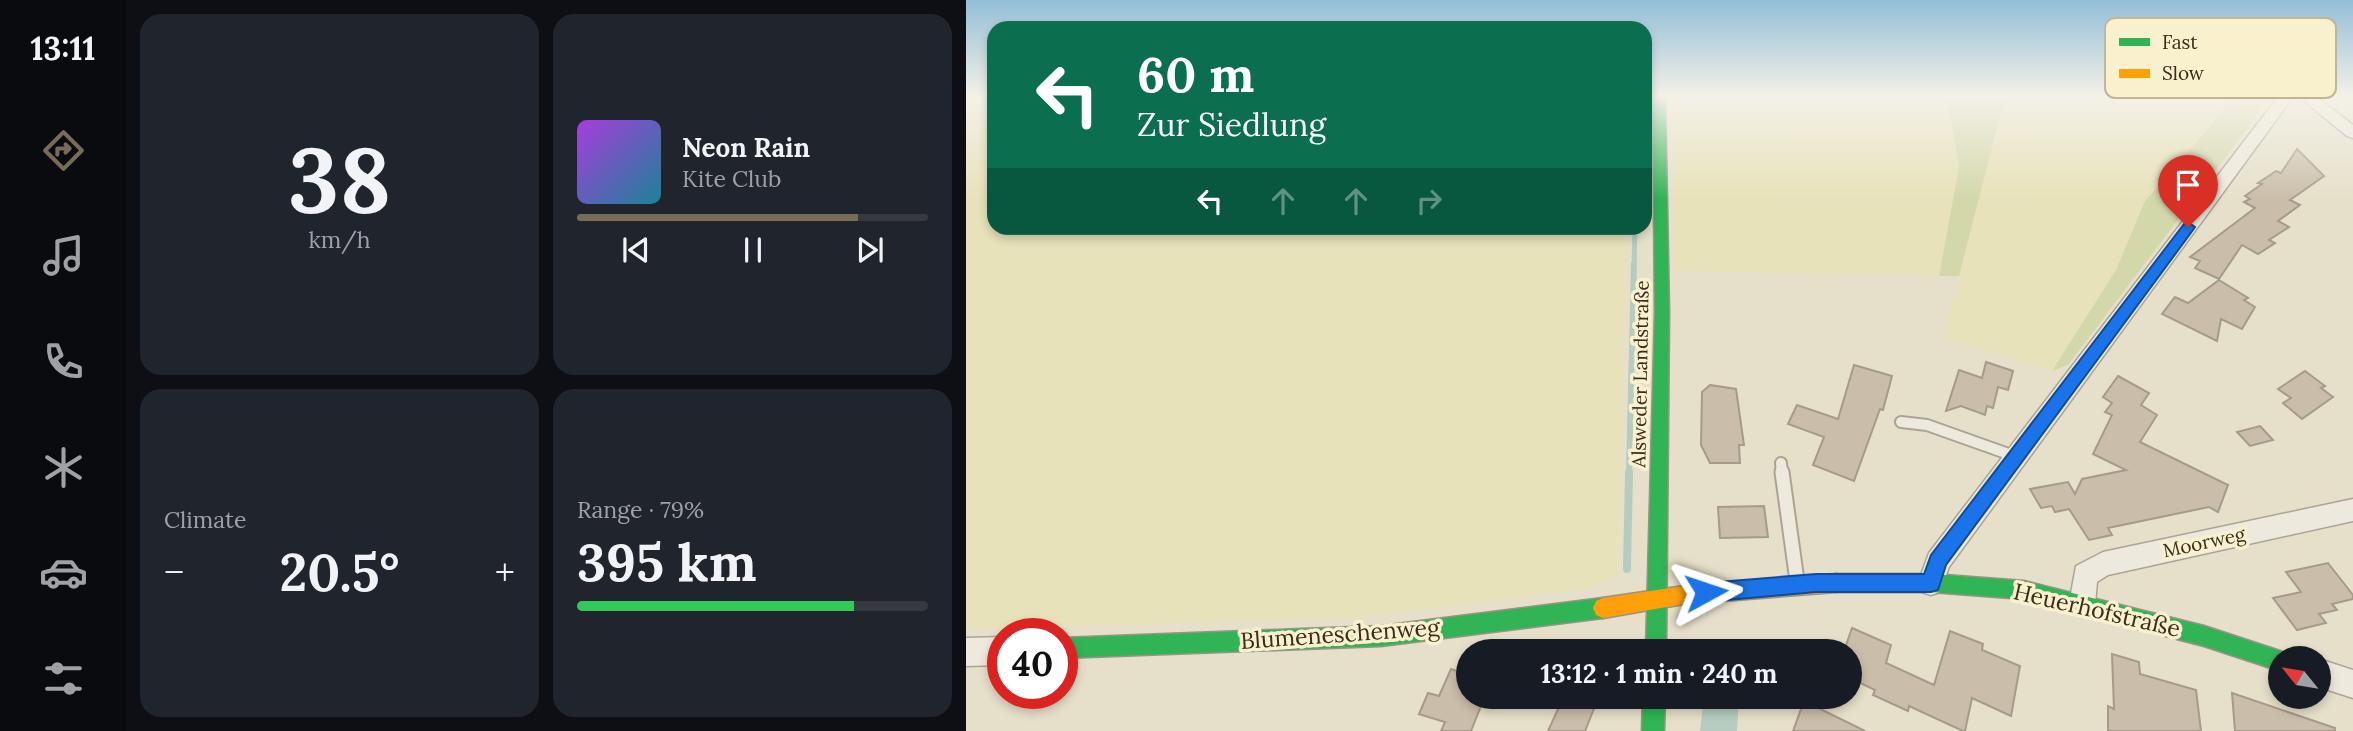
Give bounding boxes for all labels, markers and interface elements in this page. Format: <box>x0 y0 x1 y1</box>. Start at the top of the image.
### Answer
legend <box>2105 18 2336 98</box>
text: 13:11 <box>31 28 95 69</box>
text: Fast <box>2162 30 2198 54</box>
text: 60 m <box>1137 43 1254 105</box>
icon: left <box>1022 49 1113 140</box>
text: Slow <box>2162 61 2205 85</box>
text: Zur Siedlung <box>1137 104 1326 145</box>
text: 38 <box>288 121 391 238</box>
icon: directions <box>39 126 88 175</box>
text: Neon Rain <box>682 131 810 164</box>
pin <box>2158 155 2218 227</box>
text: Kite Club <box>682 164 781 193</box>
icon: arrive <box>2169 166 2207 204</box>
icon: left <box>1191 182 1229 220</box>
icon: ahead <box>1264 182 1302 220</box>
icon: ahead <box>1337 182 1375 220</box>
icon: right <box>1410 182 1448 220</box>
text: km/h <box>308 225 371 254</box>
icon: music <box>39 231 88 280</box>
icon: previous <box>617 231 655 269</box>
icon: pause <box>734 231 772 269</box>
icon: next <box>851 231 889 269</box>
street label: Alsweder Landstraße <box>1626 280 1654 469</box>
icon: phone <box>39 337 88 386</box>
icon: climate <box>39 443 88 492</box>
text: Range · 79% <box>577 495 704 524</box>
text: Climate <box>164 505 246 534</box>
street label: Moorweg <box>2161 521 2248 562</box>
text: 395 km <box>577 529 757 595</box>
text: 20.5° <box>280 539 399 605</box>
icon: car <box>39 548 88 597</box>
text: − <box>164 548 184 596</box>
text: + <box>495 548 515 596</box>
position arrow <box>1669 555 1743 629</box>
street label: Heuerhofstraße <box>2011 576 2183 643</box>
street label: Blumeneschenweg <box>1239 612 1442 655</box>
speed limit sign: 40 <box>987 618 1078 709</box>
north arrow <box>2268 646 2331 709</box>
map controls <box>2268 646 2331 709</box>
icon: filters <box>39 654 88 703</box>
text: 13:12 · 1 min · 240 m <box>1541 657 1777 690</box>

